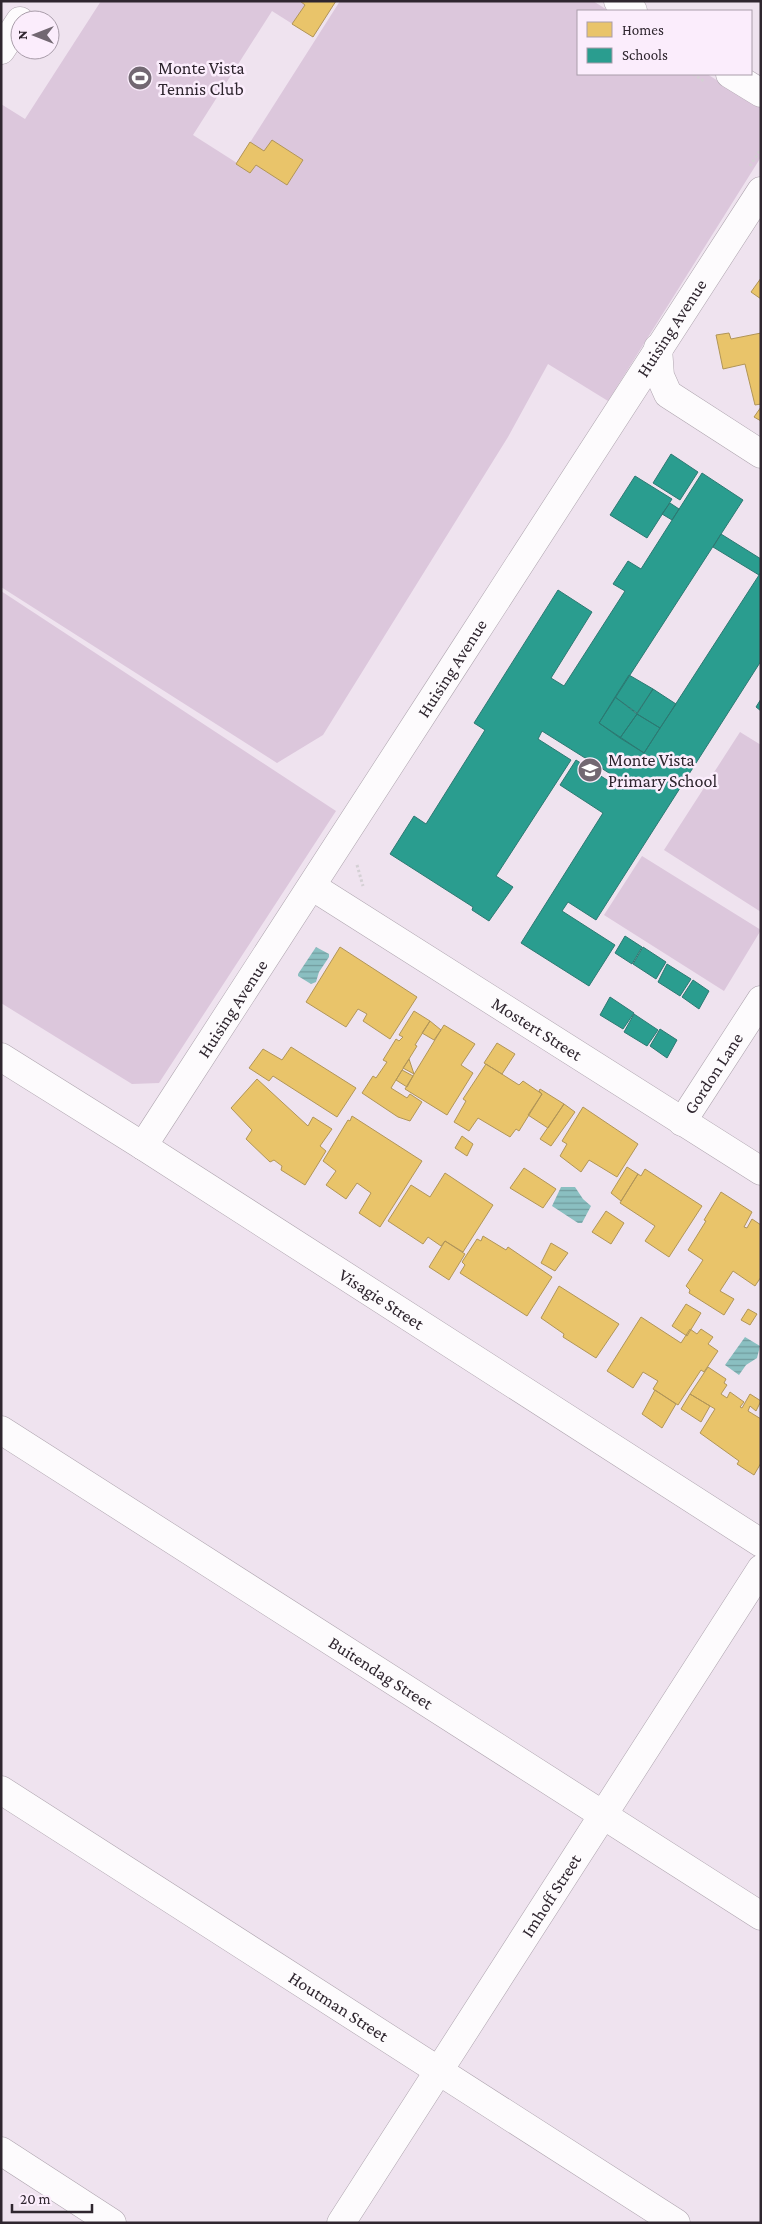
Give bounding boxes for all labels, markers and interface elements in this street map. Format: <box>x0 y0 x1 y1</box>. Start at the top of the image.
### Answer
north arrow <box>10 10 60 60</box>
legend <box>577 10 752 75</box>
text: Homes <box>622 22 664 38</box>
text: N <box>14 30 30 40</box>
text: Schools <box>622 47 668 63</box>
place label: Monte Vista Tennis Club <box>158 58 245 99</box>
sports icon: Monte Vista Tennis Club <box>127 65 153 91</box>
street label: Huising Avenue <box>633 275 711 381</box>
street label: Huising Avenue <box>413 615 491 721</box>
place label: Monte Vista Primary School <box>608 750 717 791</box>
school or university icon: Monte Vista Primary School <box>577 757 603 783</box>
street label: Huising Avenue <box>194 956 272 1061</box>
street label: Mostert Street <box>488 993 586 1065</box>
street label: Gordon Lane <box>680 1029 747 1118</box>
street label: Visagie Street <box>335 1265 429 1334</box>
street label: Buitendag Street <box>325 1632 438 1714</box>
street label: Imhoff Street <box>517 1850 586 1941</box>
street label: Houtman Street <box>285 1967 393 2046</box>
scale bar <box>12 2182 92 2214</box>
text: 20 m <box>20 2191 51 2207</box>

